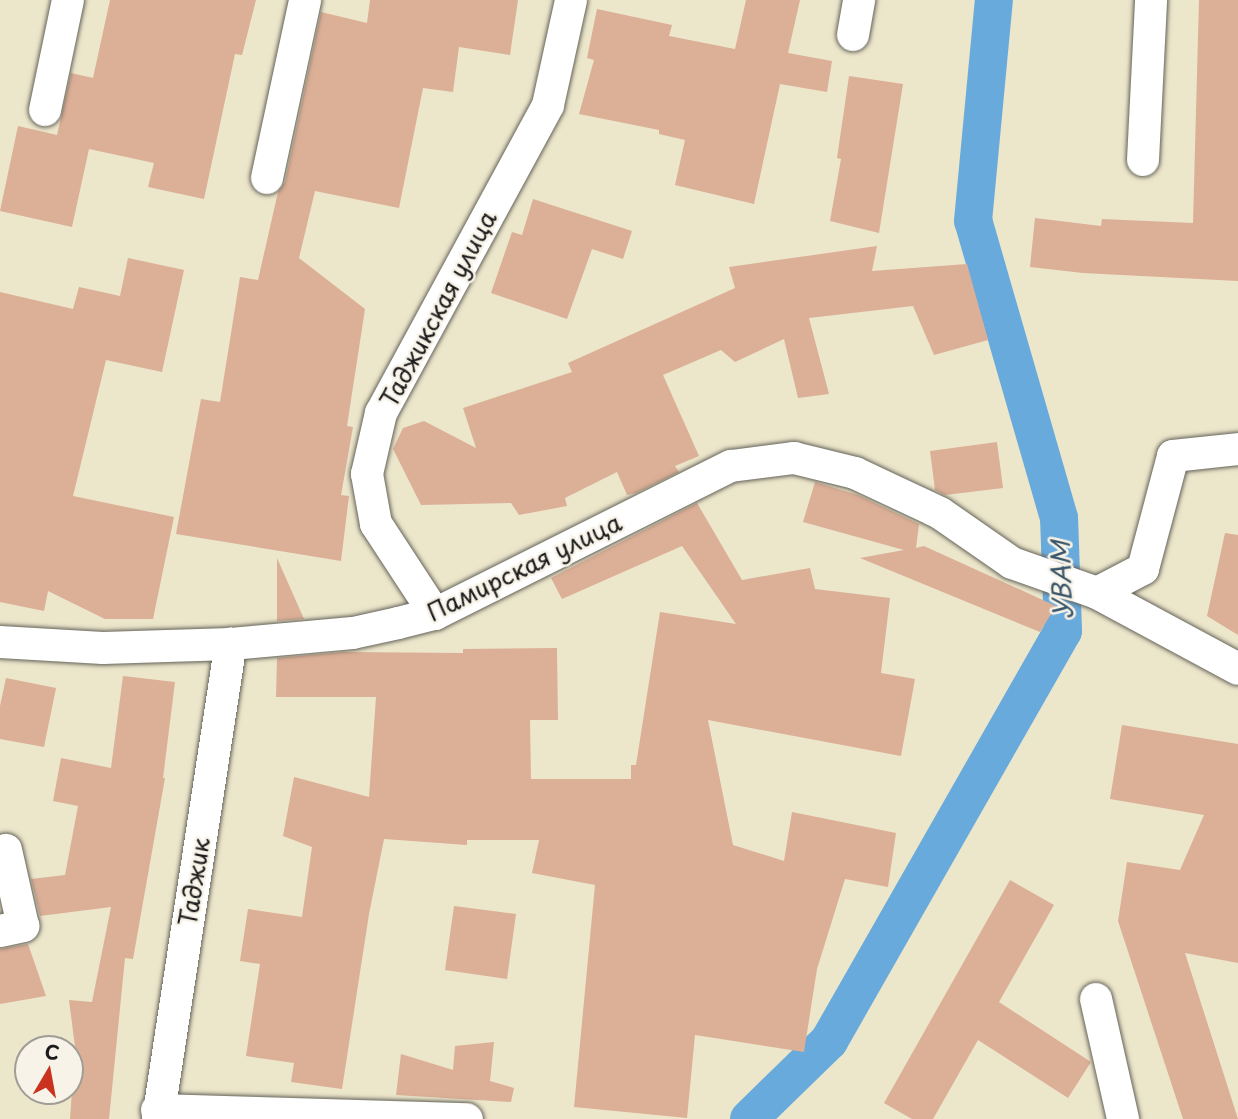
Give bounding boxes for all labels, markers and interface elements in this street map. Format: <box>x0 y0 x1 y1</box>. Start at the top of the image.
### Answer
street label: Таджикская улица <box>373 205 503 413</box>
street label: Памирская улица <box>421 507 627 627</box>
water label: УВАМ <box>1044 541 1078 619</box>
street label: Таджик <box>173 836 215 928</box>
north arrow <box>14 1035 84 1105</box>
text: С <box>43 1036 62 1066</box>

